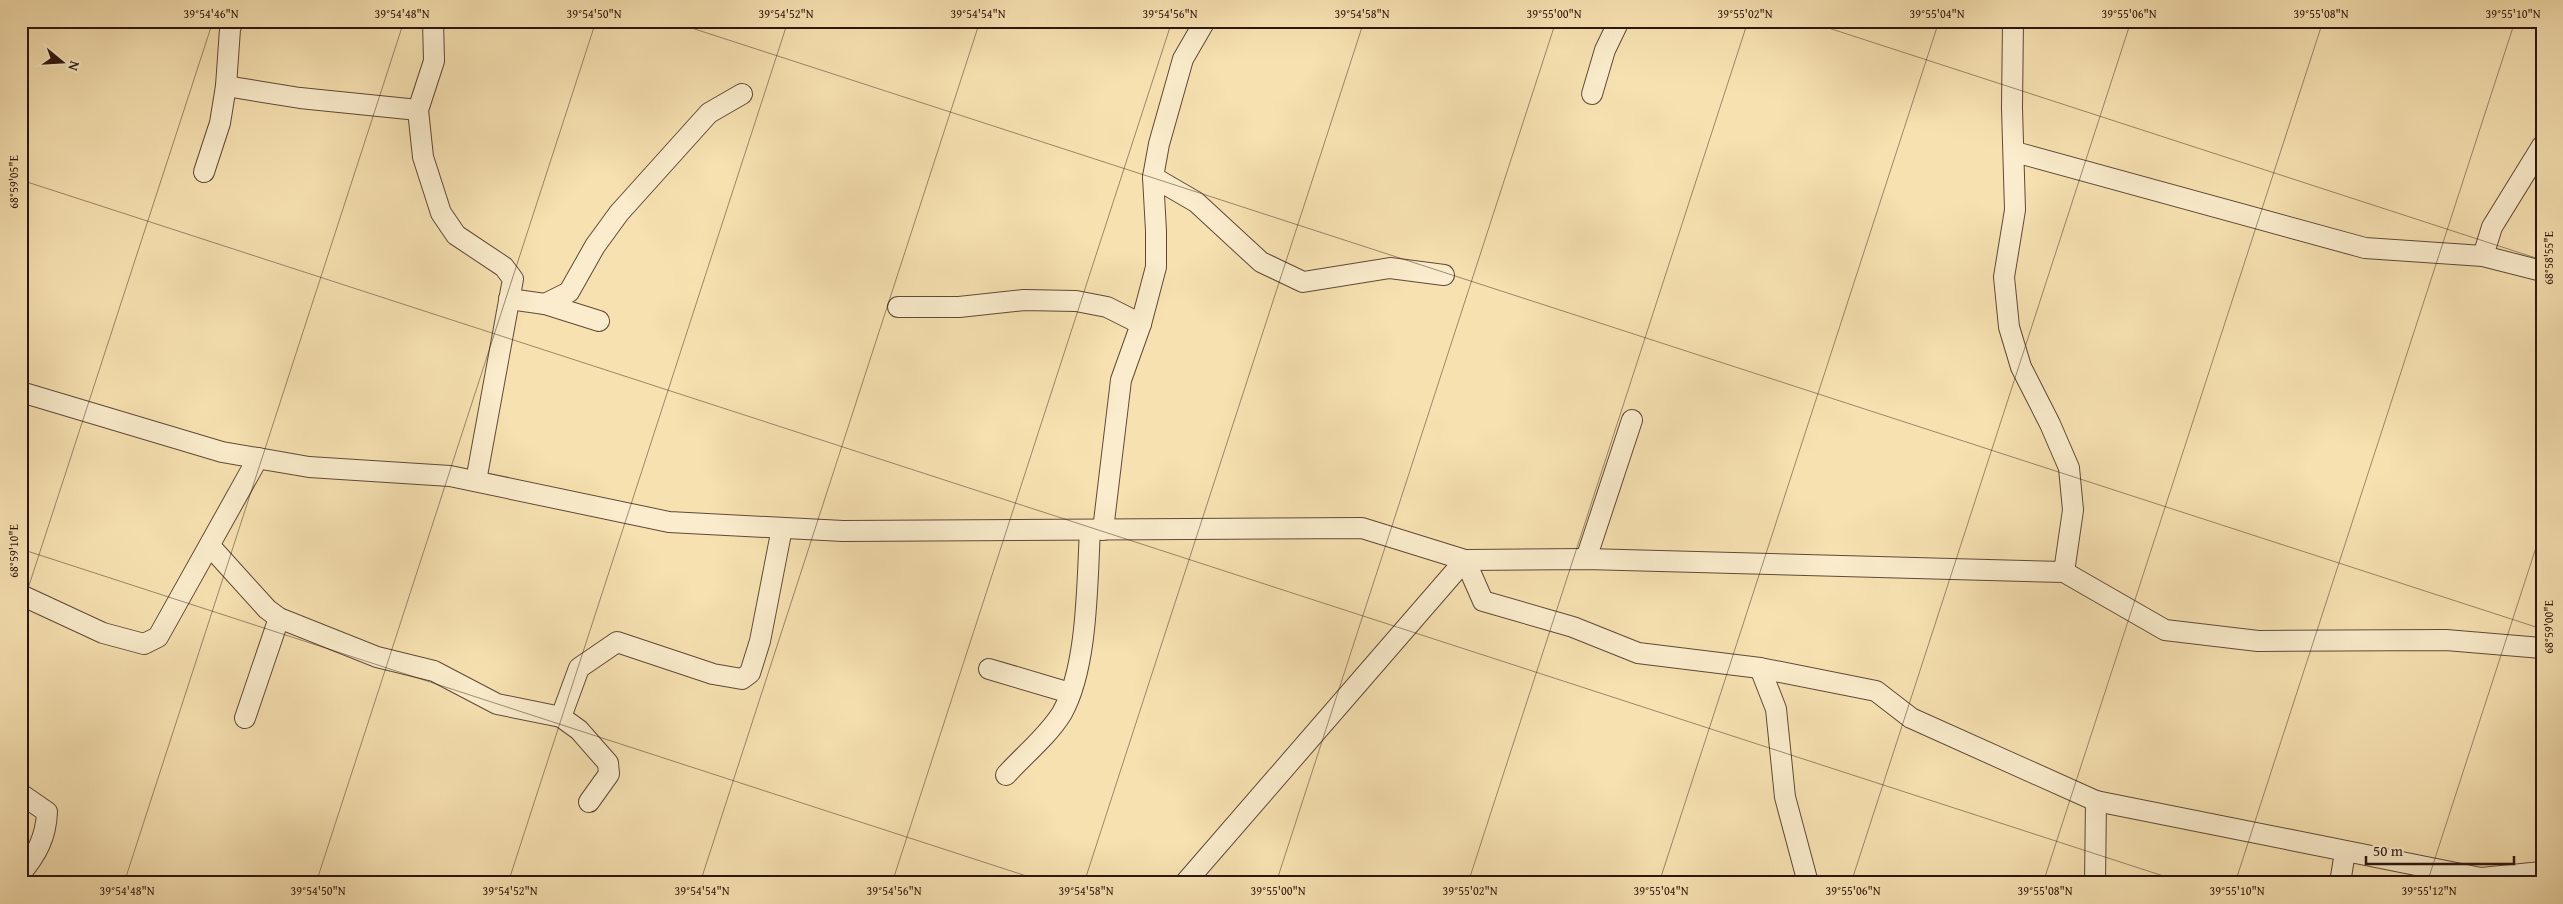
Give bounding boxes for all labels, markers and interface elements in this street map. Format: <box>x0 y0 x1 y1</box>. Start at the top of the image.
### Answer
text: 39°54'46"N <box>183 5 239 22</box>
text: 39°54'48"N <box>374 5 430 22</box>
text: 39°54'50"N <box>566 5 622 22</box>
text: 39°54'52"N <box>758 5 814 22</box>
text: 39°54'54"N <box>950 5 1006 22</box>
text: 39°54'56"N <box>1142 5 1198 22</box>
text: 39°54'58"N <box>1334 5 1390 22</box>
text: 39°55'00"N <box>1526 5 1582 22</box>
text: 39°55'02"N <box>1717 5 1773 22</box>
text: 39°55'04"N <box>1909 5 1965 22</box>
text: 39°55'06"N <box>2101 5 2157 22</box>
text: 39°55'08"N <box>2293 5 2349 22</box>
text: 39°55'10"N <box>2485 5 2541 22</box>
north arrow <box>38 38 88 88</box>
text: N <box>63 58 85 74</box>
text: 68°59'05"E <box>5 155 22 209</box>
text: 68°58'55"E <box>2540 231 2557 285</box>
text: 68°59'10"E <box>5 524 22 578</box>
text: 68°59'00"E <box>2540 600 2557 654</box>
scale bar <box>2366 834 2513 866</box>
text: 50 m <box>2373 840 2404 861</box>
text: 39°54'48"N <box>99 882 155 899</box>
text: 39°54'50"N <box>290 882 346 899</box>
text: 39°54'52"N <box>482 882 538 899</box>
text: 39°54'54"N <box>674 882 730 899</box>
text: 39°54'56"N <box>866 882 922 899</box>
text: 39°54'58"N <box>1058 882 1114 899</box>
text: 39°55'00"N <box>1250 882 1306 899</box>
text: 39°55'02"N <box>1442 882 1498 899</box>
text: 39°55'04"N <box>1633 882 1689 899</box>
text: 39°55'06"N <box>1825 882 1881 899</box>
text: 39°55'08"N <box>2017 882 2073 899</box>
text: 39°55'10"N <box>2209 882 2265 899</box>
text: 39°55'12"N <box>2401 882 2457 899</box>

